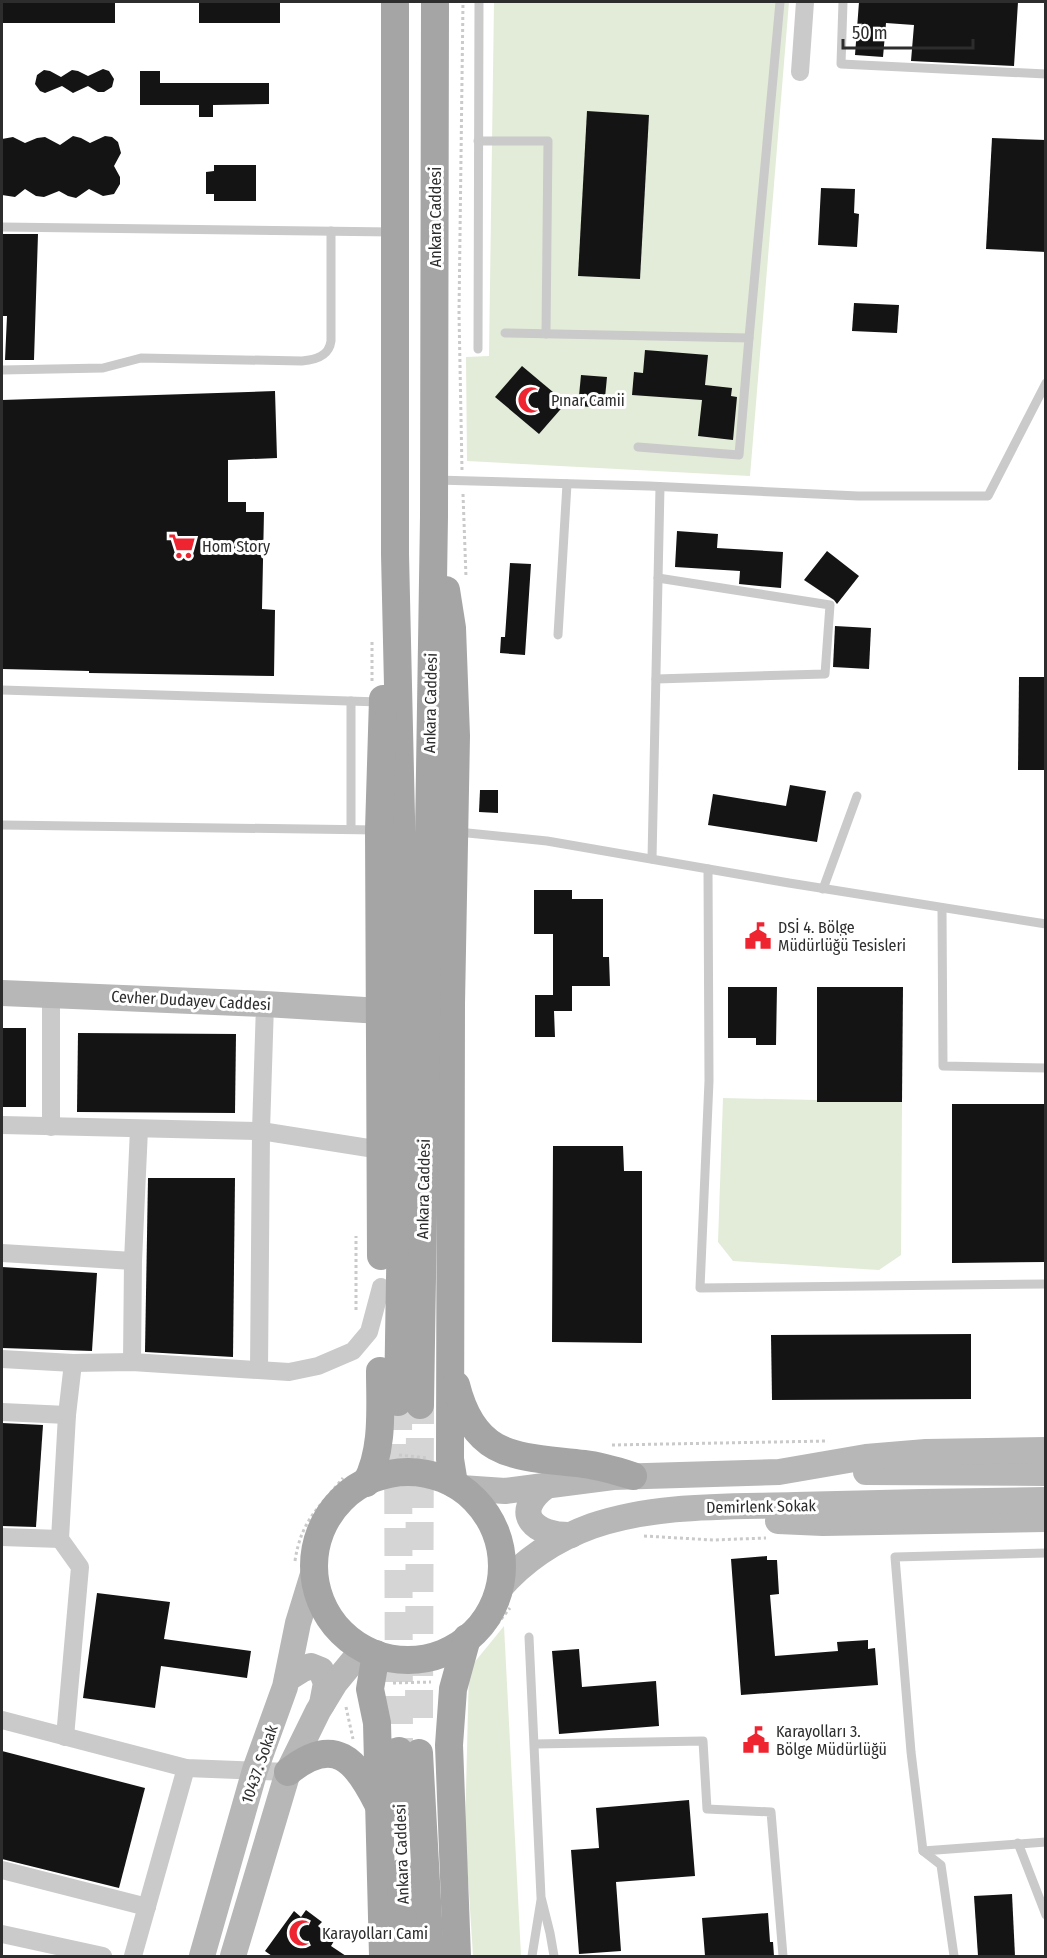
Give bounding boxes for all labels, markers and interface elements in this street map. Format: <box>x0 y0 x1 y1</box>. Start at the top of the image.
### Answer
scale bar <box>843 12 974 50</box>
text: 50 m <box>852 22 888 44</box>
street label: Ankara Caddesi <box>426 167 445 267</box>
mosque icon: Pınar Camii <box>516 385 546 415</box>
place label: Pınar Camii <box>551 391 625 410</box>
supermarket icon: Hom Story <box>167 531 197 561</box>
place label: Hom Story <box>202 537 271 556</box>
street label: Ankara Caddesi <box>420 653 441 753</box>
place label: DSİ 4. Bölge Müdürlüğü Tesisleri <box>778 918 906 955</box>
public building icon: DSİ 4. Bölge Müdürlüğü Tesisleri <box>743 921 773 951</box>
street label: Cevher Dudayev Caddesi <box>111 987 271 1014</box>
street label: Ankara Caddesi <box>413 1139 434 1239</box>
street label: Demirlenk Sokak <box>706 1496 817 1517</box>
street label: 10437. Sokak <box>237 1722 282 1806</box>
place label: Karayolları 3. Bölge Müdürlüğü <box>776 1722 887 1759</box>
public building icon: Karayolları 3. Bölge Müdürlüğü <box>741 1725 771 1755</box>
street label: Ankara Caddesi <box>390 1804 413 1904</box>
mosque icon: Karayolları Cami <box>287 1918 317 1948</box>
place label: Karayolları Cami <box>322 1924 428 1943</box>

